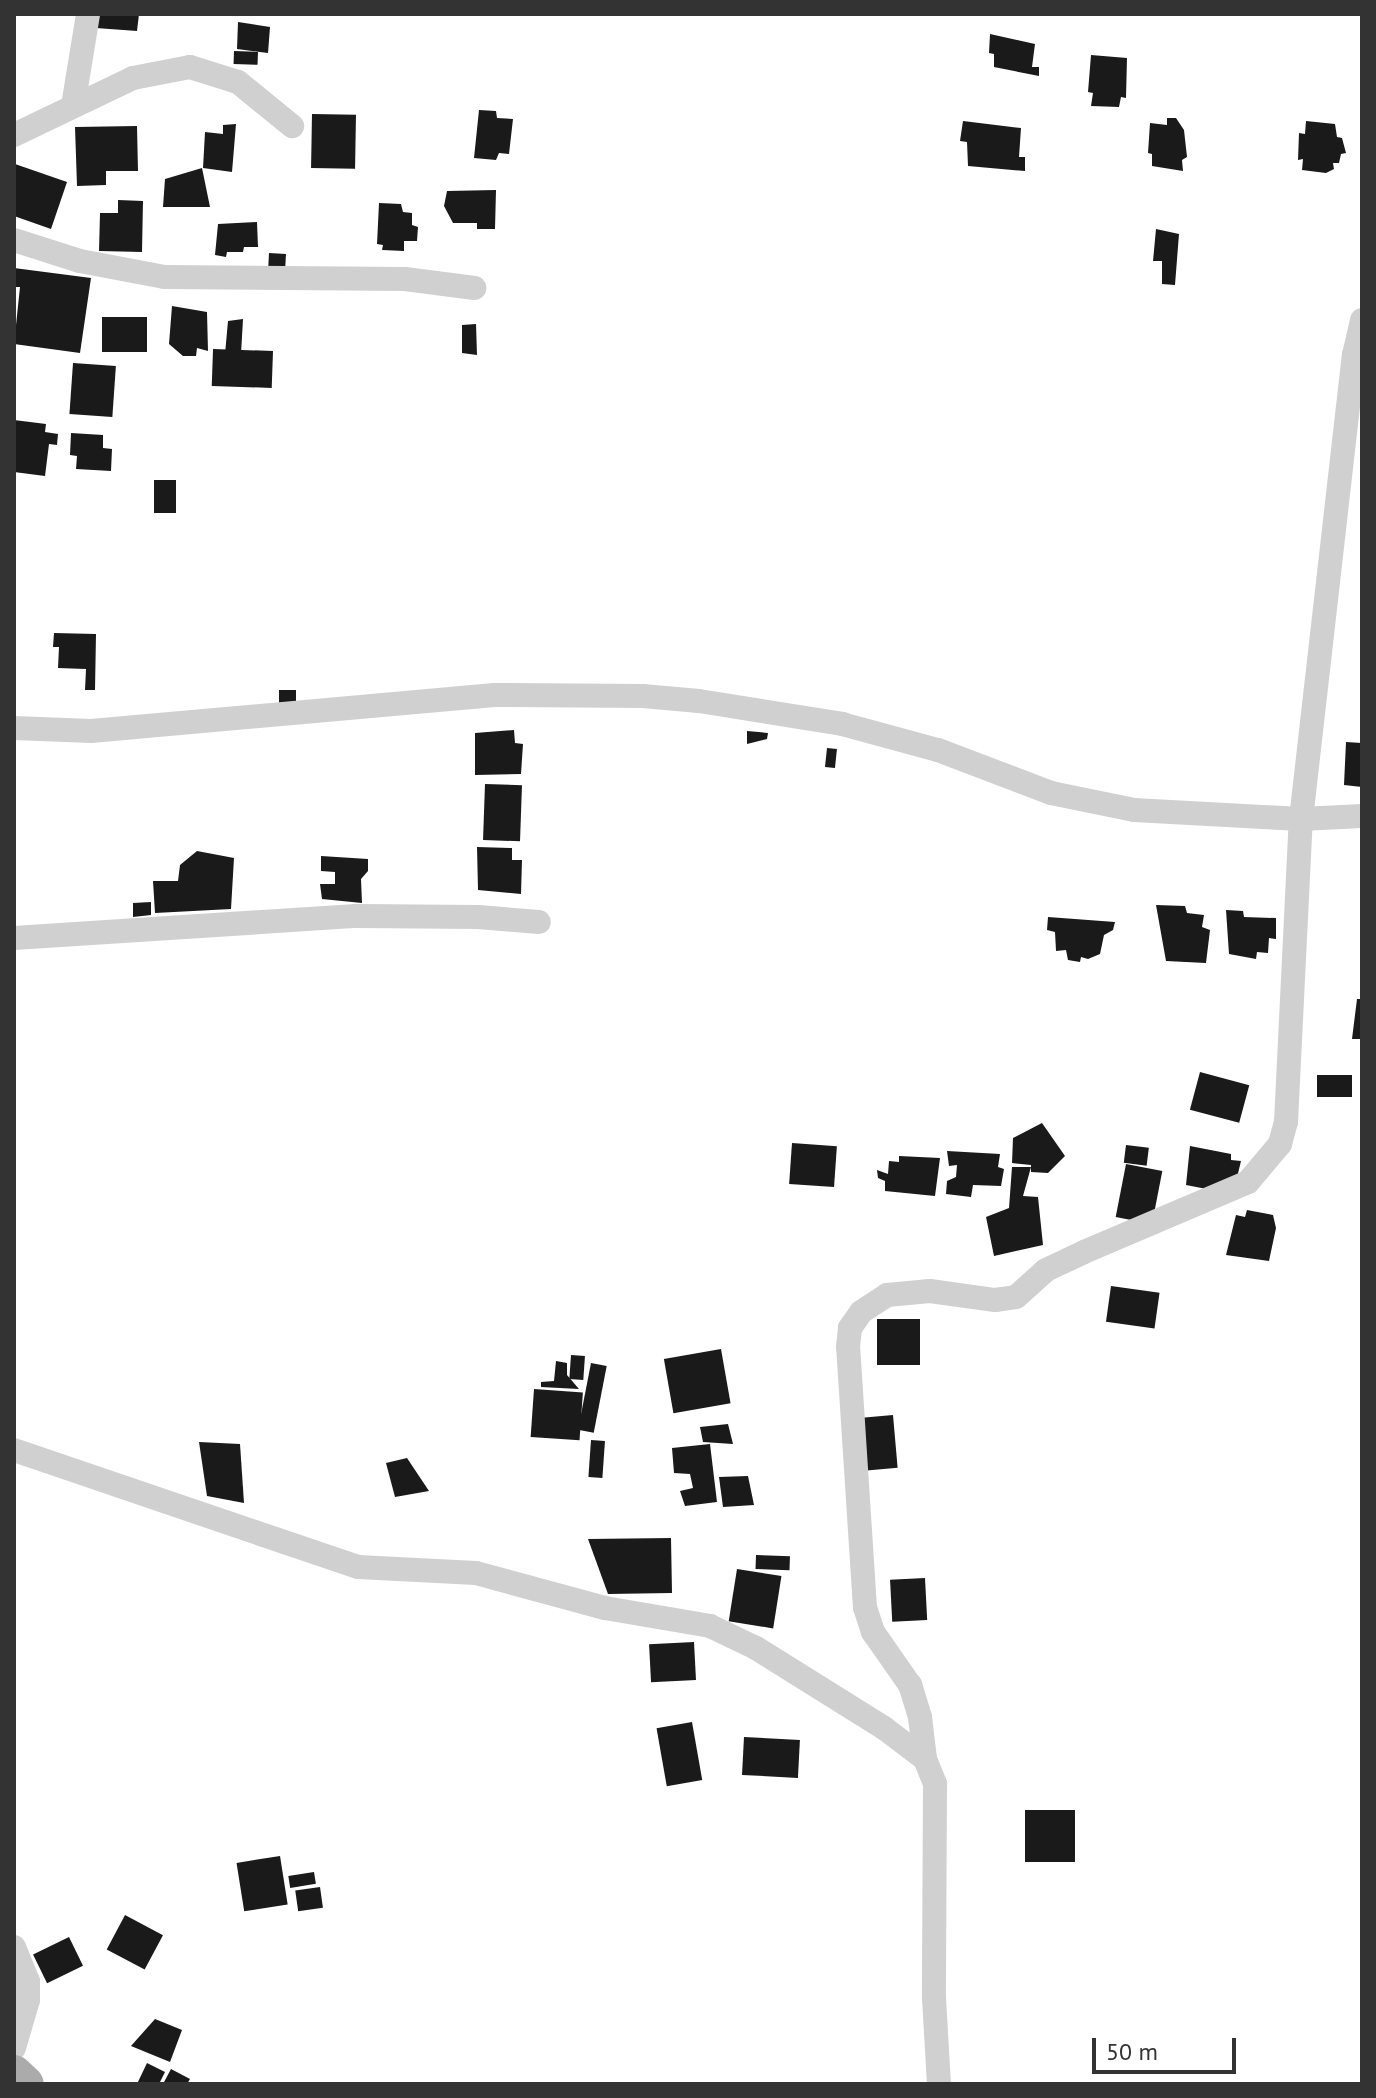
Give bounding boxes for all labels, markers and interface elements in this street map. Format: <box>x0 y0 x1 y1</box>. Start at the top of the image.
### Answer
scale bar <box>1096 2022 1240 2072</box>
text: 50 m <box>1106 2036 1158 2067</box>

